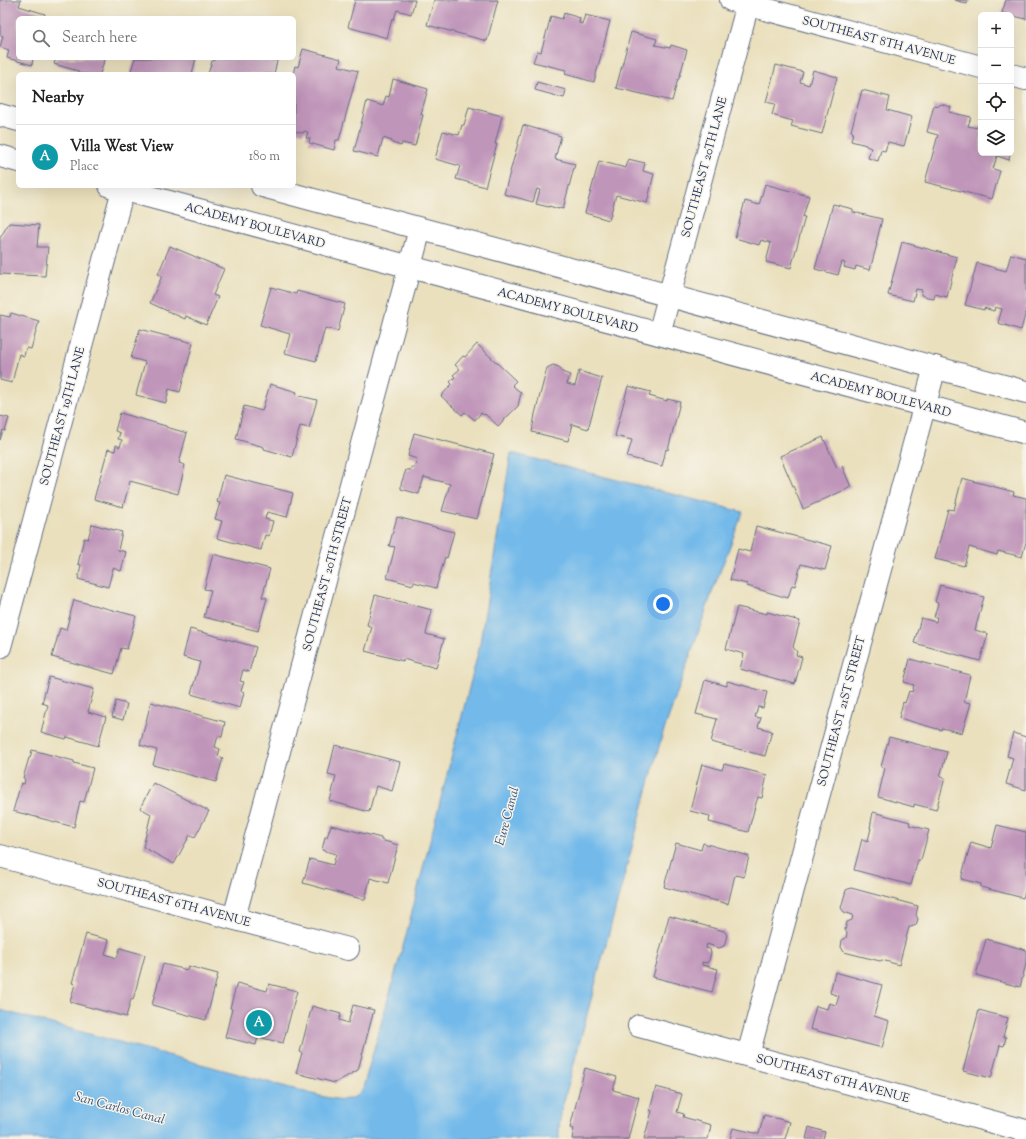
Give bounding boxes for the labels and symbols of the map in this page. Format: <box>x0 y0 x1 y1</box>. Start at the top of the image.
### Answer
street label: SOUTHEAST 8TH AVENUE <box>800 12 958 70</box>
street label: SOUTHEAST 20TH LANE <box>677 94 733 240</box>
street label: ACADEMY BOULEVARD <box>182 199 327 253</box>
street label: ACADEMY BOULEVARD <box>495 284 640 338</box>
street label: SOUTHEAST 19TH LANE <box>36 344 90 488</box>
street label: ACADEMY BOULEVARD <box>808 368 953 422</box>
street label: SOUTHEAST 20TH STREET <box>299 495 357 653</box>
your location <box>653 594 673 614</box>
street label: SOUTHEAST 21ST STREET <box>813 634 871 788</box>
water label: Eure Canal <box>491 785 525 848</box>
street label: SOUTHEAST 6TH AVENUE <box>95 874 253 932</box>
pin: A <box>246 1008 272 1038</box>
street label: SOUTHEAST 6TH AVENUE <box>754 1050 912 1108</box>
water label: San Carlos Canal <box>72 1088 167 1130</box>

